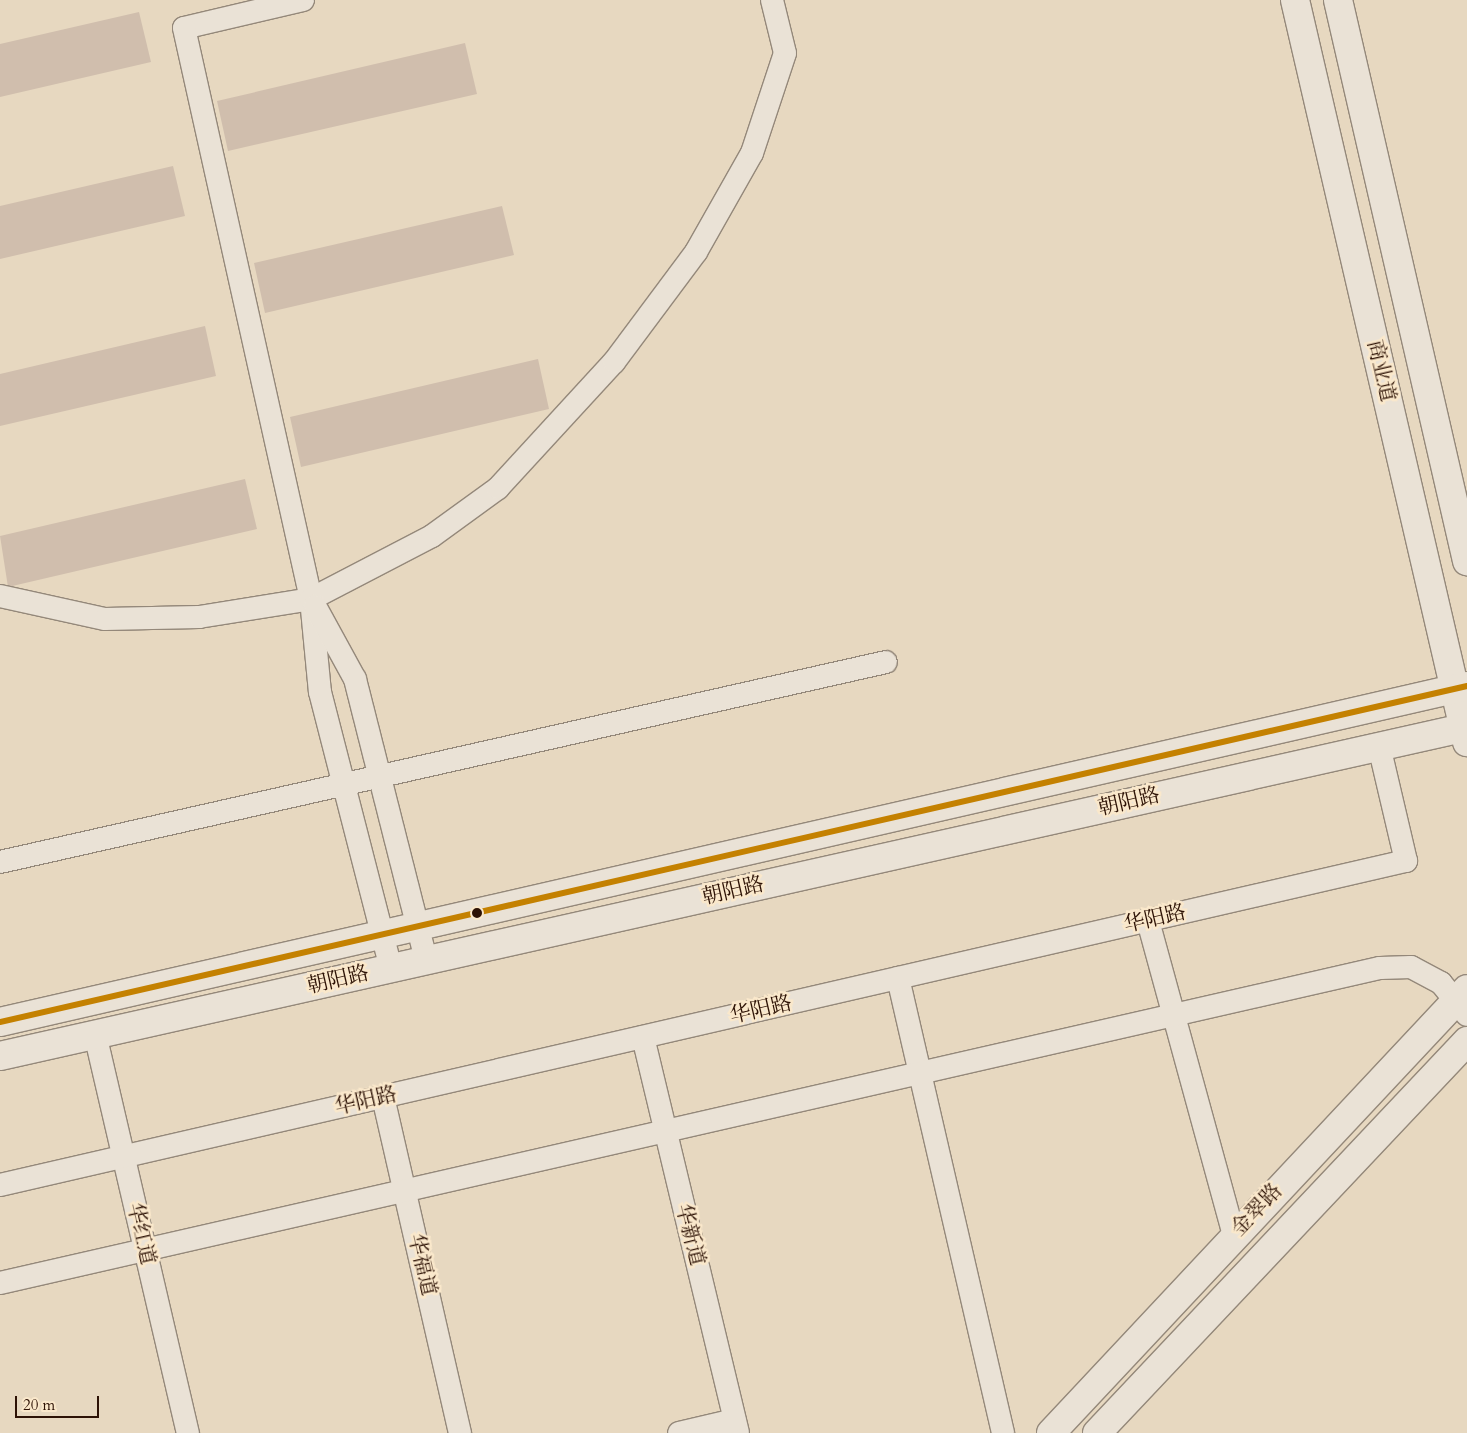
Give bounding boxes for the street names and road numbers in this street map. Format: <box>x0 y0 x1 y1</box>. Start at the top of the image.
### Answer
street label: 商业道 <box>1362 337 1400 405</box>
street label: 朝阳路 <box>1095 783 1163 821</box>
street label: 朝阳路 <box>699 872 767 910</box>
street label: 华阳路 <box>1121 900 1189 938</box>
street label: 朝阳路 <box>304 961 372 999</box>
street label: 华阳路 <box>727 991 795 1029</box>
street label: 华阳路 <box>332 1082 400 1120</box>
street label: 金翠路 <box>1226 1178 1288 1242</box>
street label: 华红道 <box>122 1200 160 1268</box>
street label: 华新道 <box>670 1201 710 1269</box>
street label: 华福道 <box>403 1231 441 1299</box>

